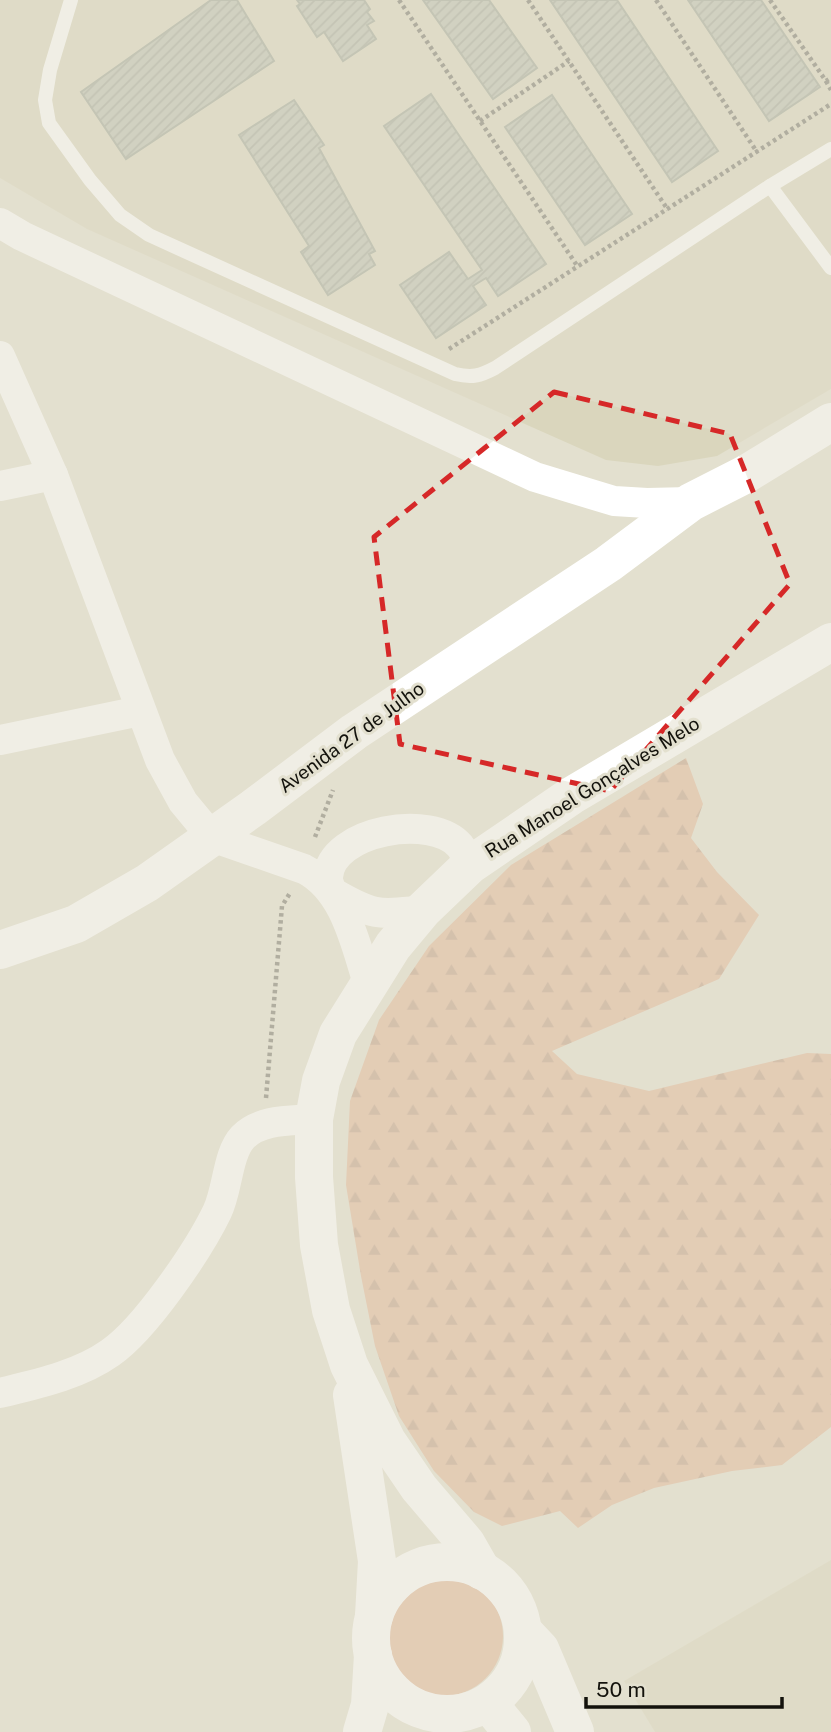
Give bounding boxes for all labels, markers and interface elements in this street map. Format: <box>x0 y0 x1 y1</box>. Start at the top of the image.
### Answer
street label: Avenida 27 de Julho <box>274 677 428 797</box>
street label: Rua Manoel Gonçalves Melo <box>481 712 703 862</box>
scale bar <box>586 1666 782 1710</box>
text: 50 m <box>596 1677 646 1702</box>

